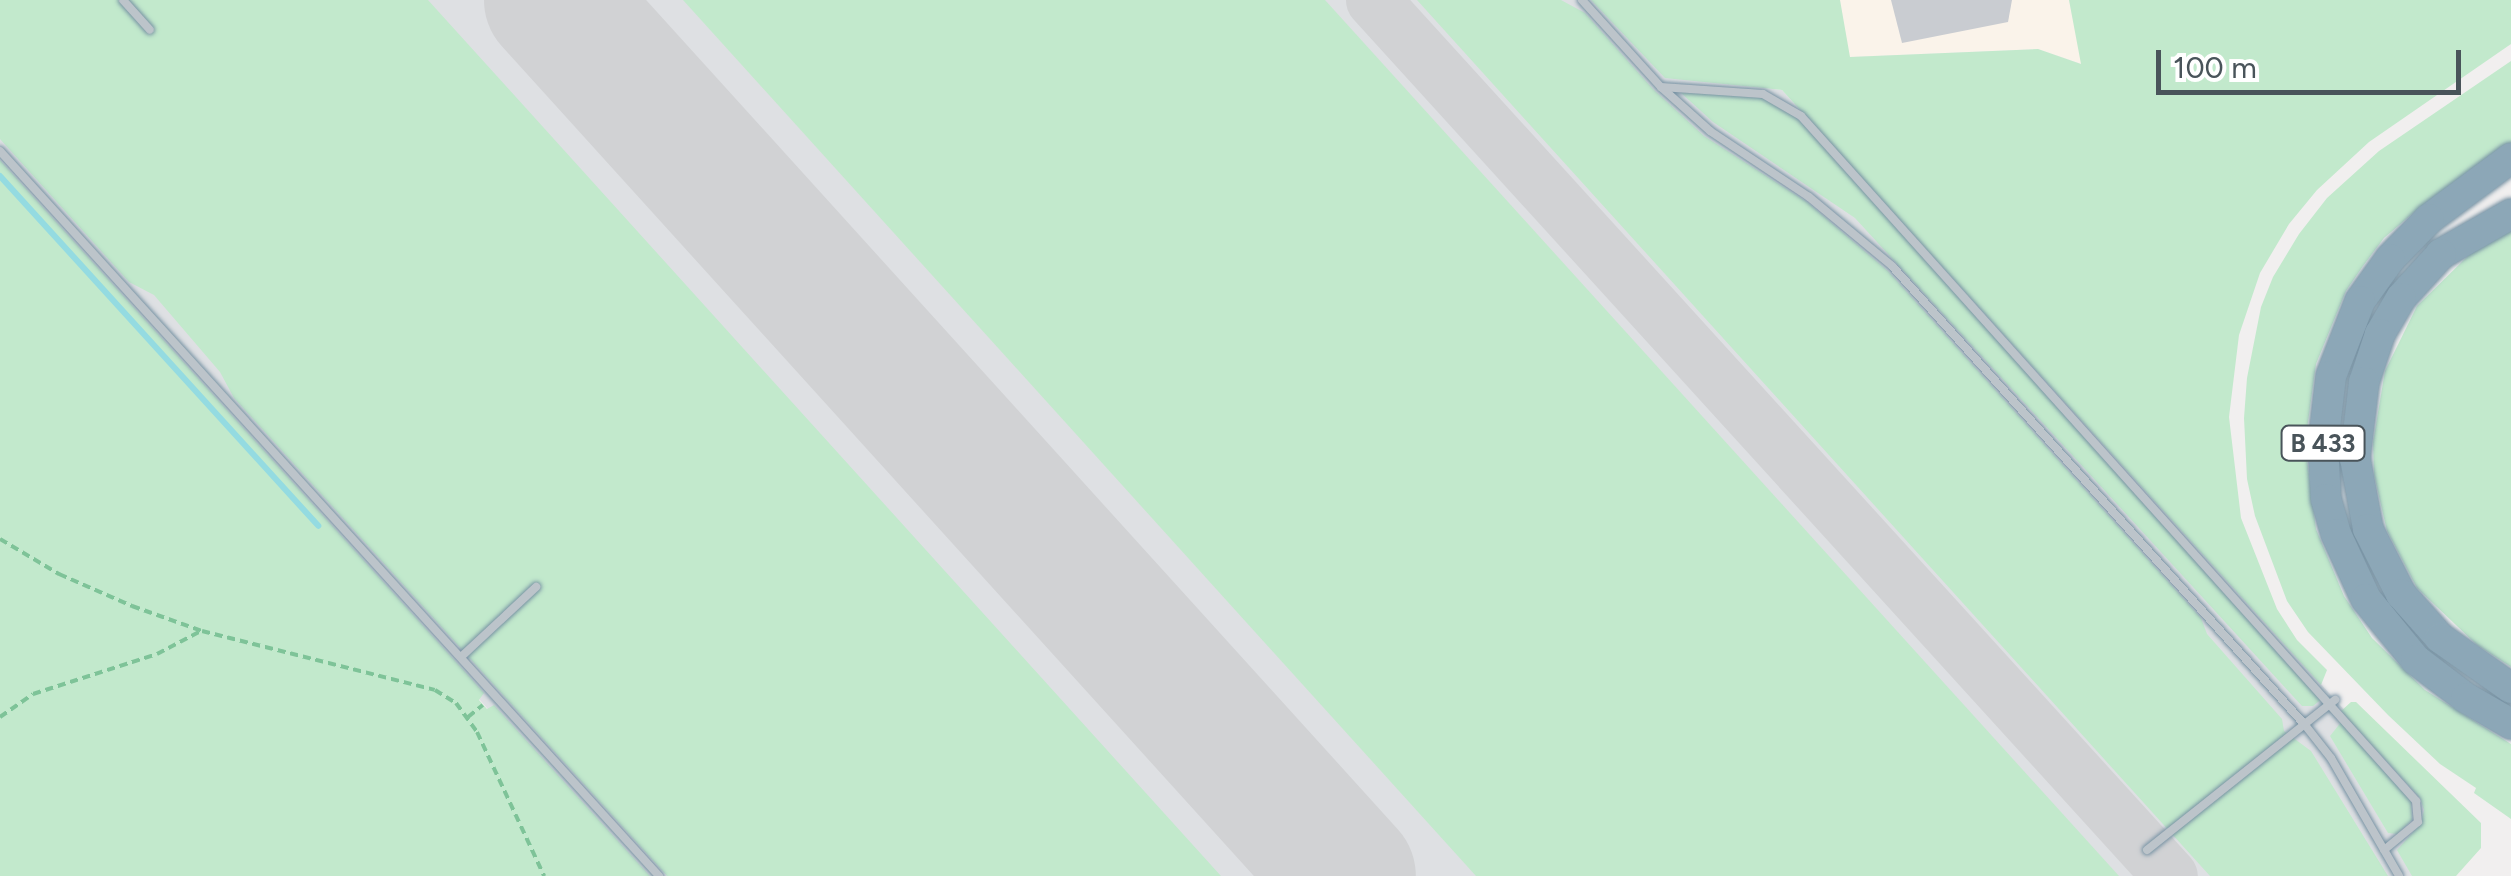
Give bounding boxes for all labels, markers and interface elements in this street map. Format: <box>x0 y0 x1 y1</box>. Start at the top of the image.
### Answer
scale bar <box>2161 30 2466 92</box>
text: 100 m <box>2173 49 2257 86</box>
road number: B 433 <box>2280 423 2366 463</box>

